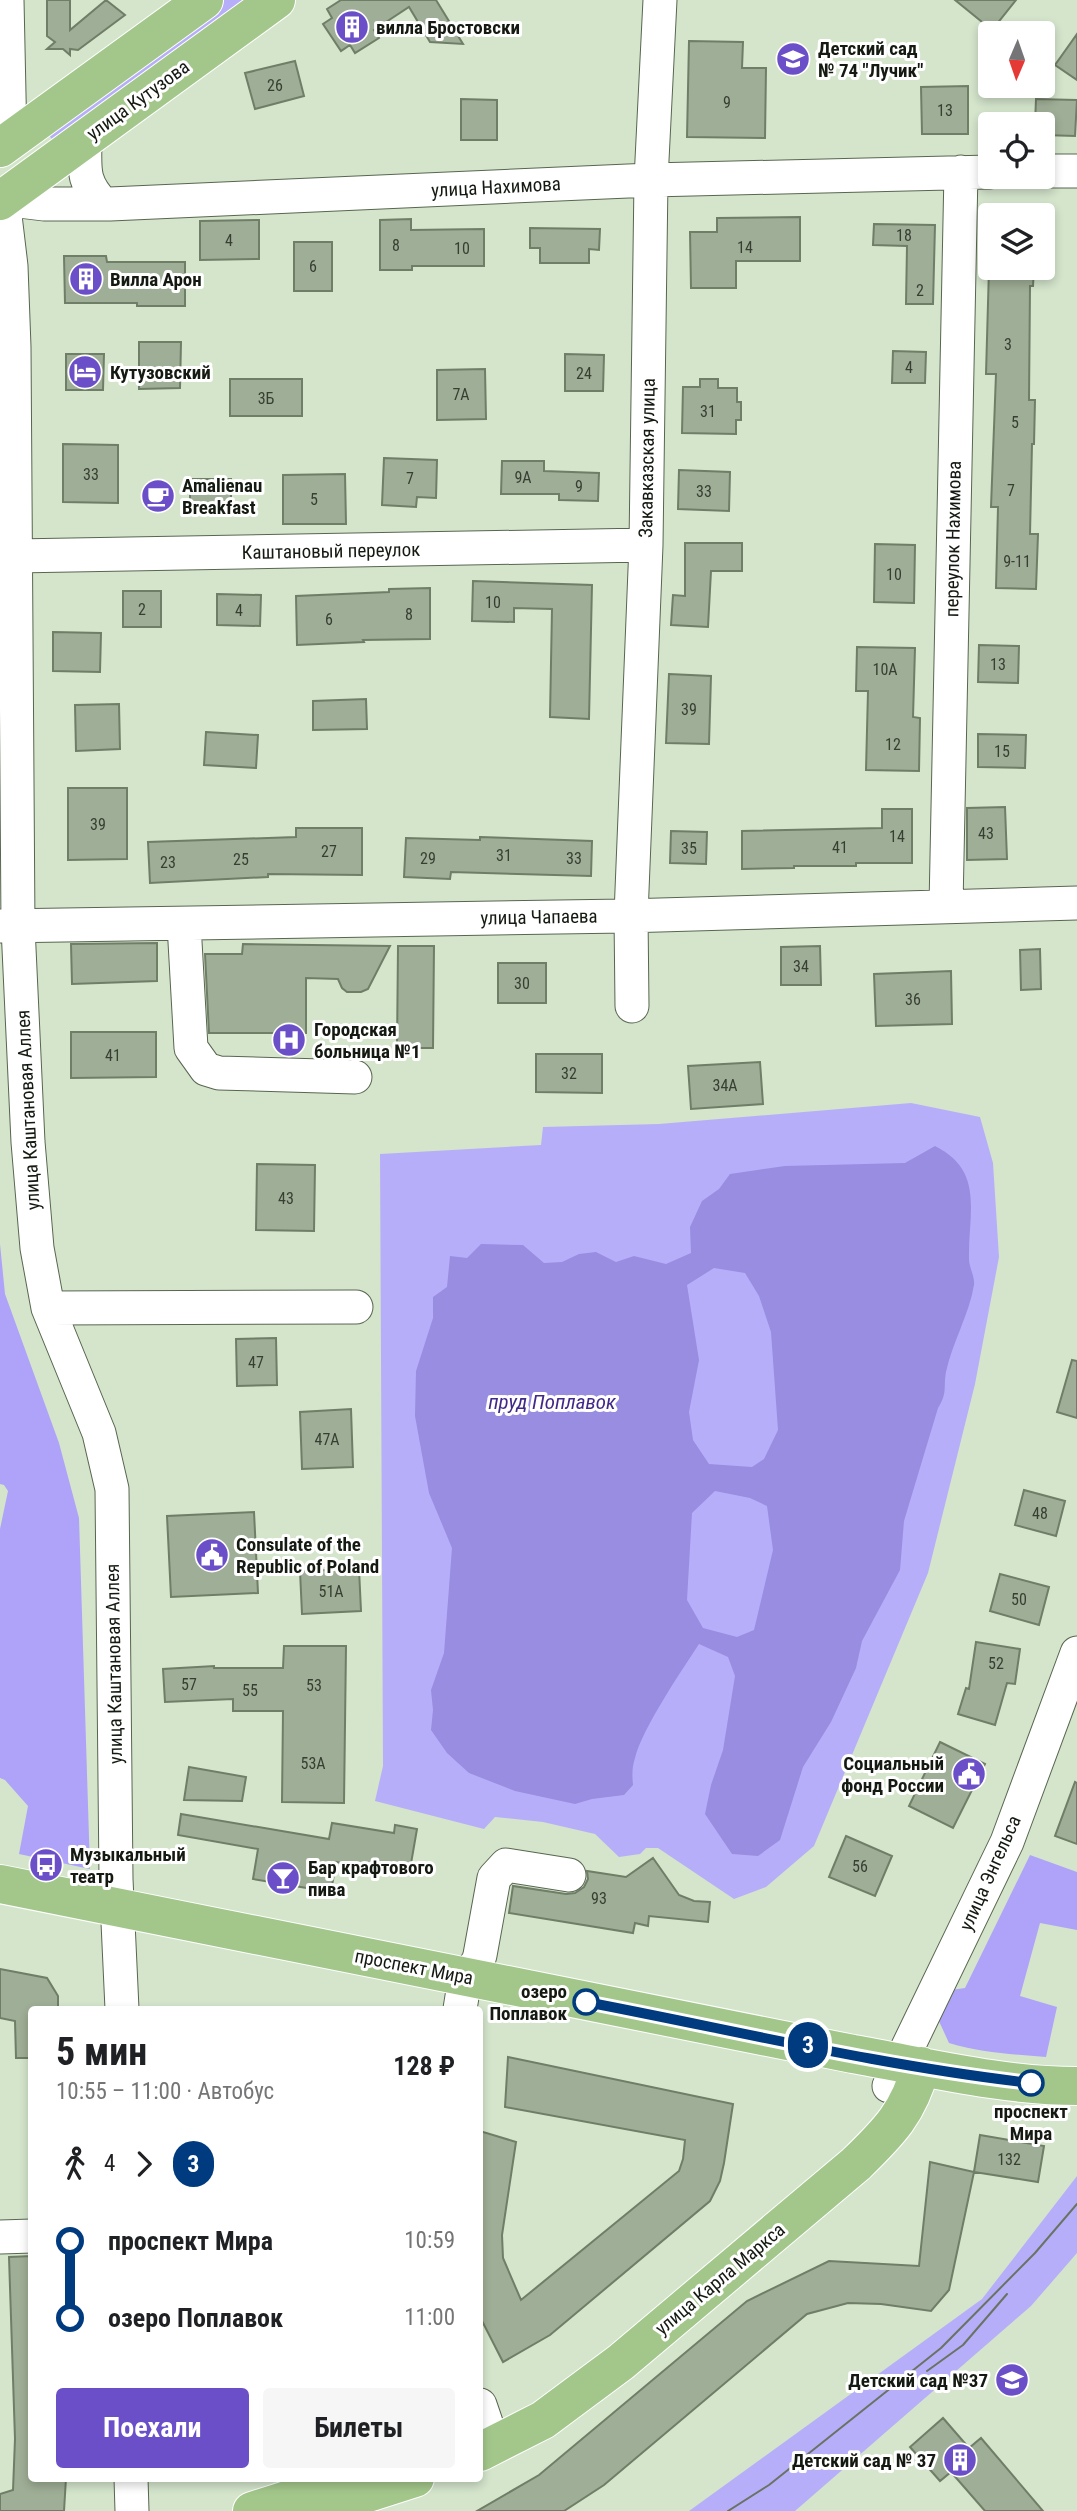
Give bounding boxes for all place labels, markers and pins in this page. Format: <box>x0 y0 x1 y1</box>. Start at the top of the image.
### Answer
building icon: вилла Бростовски <box>333 8 371 46</box>
place label: вилла Бростовски <box>376 16 520 39</box>
place label: Детский сад № 74 "Лучик" <box>818 37 923 82</box>
school or university icon: Детский сад № 74 "Лучик" <box>774 40 812 78</box>
building icon: Вилла Арон <box>67 260 105 298</box>
place label: Вилла Арон <box>110 268 202 291</box>
hotel icon: Кутузовский <box>66 353 104 391</box>
place label: Кутузовский <box>110 361 211 384</box>
place label: Amalienau Breakfast <box>182 474 262 519</box>
cafe icon: Amalienau Breakfast <box>139 477 177 515</box>
place label: Городская больница №1 <box>314 1018 421 1063</box>
hospital icon: Городская больница №1 <box>270 1021 308 1059</box>
place label: Consulate of the Republic of Poland <box>236 1533 379 1578</box>
public building icon: Consulate of the Republic of Poland <box>193 1536 231 1574</box>
place label: Социальный фонд России <box>841 1752 944 1797</box>
public building icon: Социальный фонд России <box>950 1755 988 1793</box>
place label: Музыкальный театр <box>70 1843 186 1888</box>
bus stop icon: Музыкальный театр <box>27 1846 65 1884</box>
place label: Бар крафтового пива <box>308 1856 434 1901</box>
bar icon: Бар крафтового пива <box>264 1859 302 1897</box>
place label: озеро Поплавок <box>489 1980 567 2025</box>
marker: озеро Поплавок <box>573 1989 599 2015</box>
marker: проспект Мира <box>1018 2070 1044 2096</box>
place label: проспект Мира <box>994 2100 1068 2145</box>
school or university icon: Детский сад №37 <box>993 2361 1031 2399</box>
place label: Детский сад №37 <box>848 2369 988 2392</box>
building icon: Детский сад № 37 <box>941 2441 979 2479</box>
place label: Детский сад № 37 <box>792 2449 936 2472</box>

